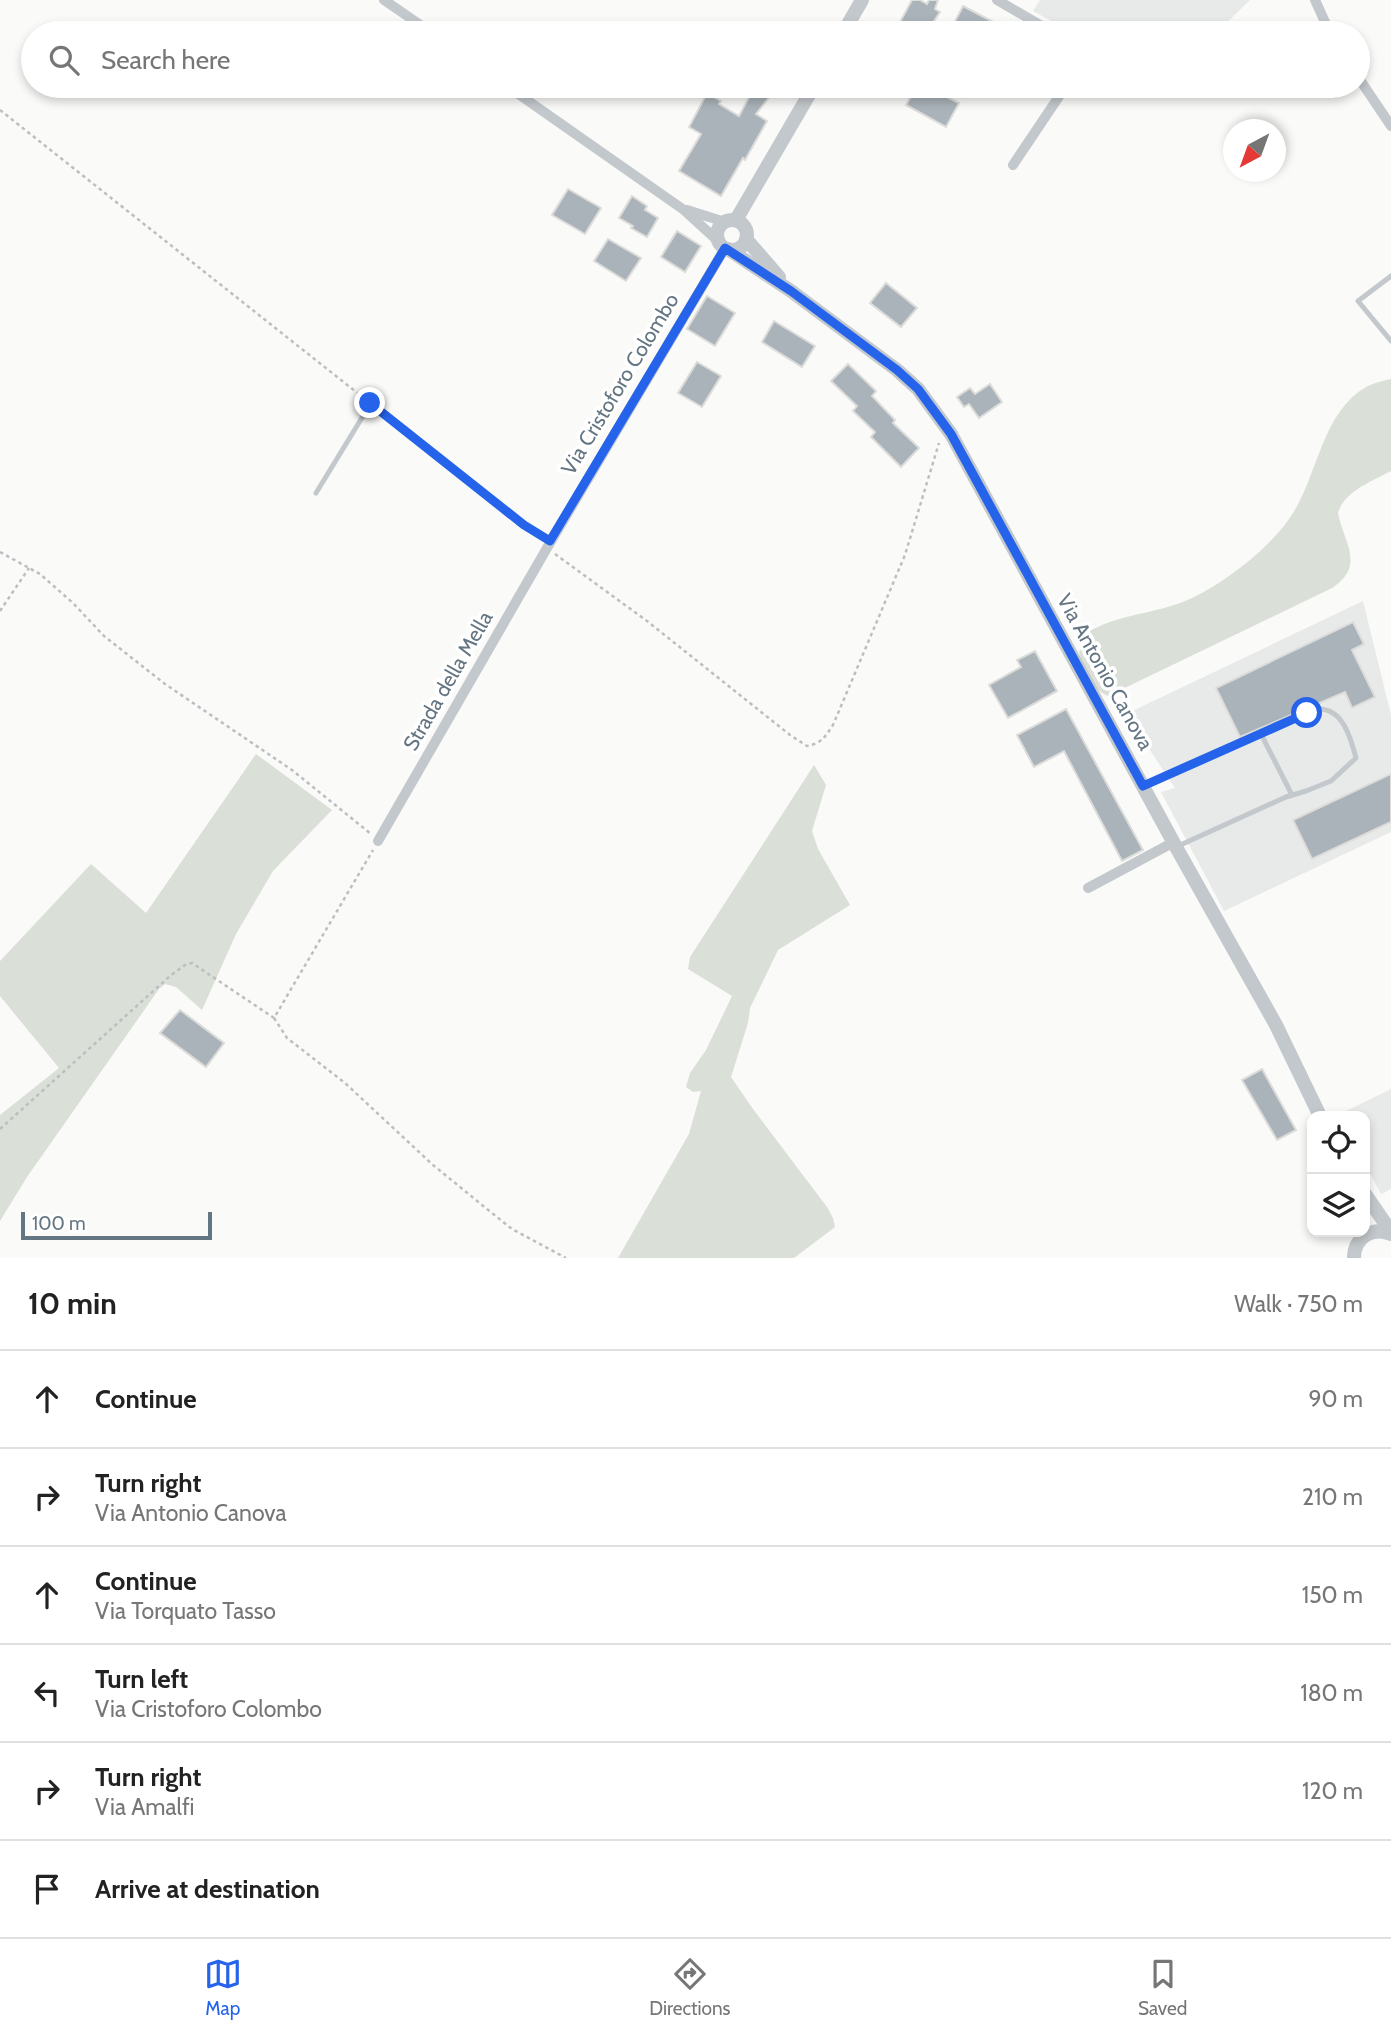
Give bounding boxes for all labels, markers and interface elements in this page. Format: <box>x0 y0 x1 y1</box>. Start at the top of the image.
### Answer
search box <box>21 21 1370 98</box>
icon: search <box>45 41 83 79</box>
text: Search here <box>101 44 230 76</box>
north arrow <box>1223 119 1286 182</box>
street label: Via Cristoforo Colombo <box>556 289 684 479</box>
route end <box>354 387 385 418</box>
street label: Via Antonio Canova <box>1052 589 1159 754</box>
street label: Strada della Mella <box>398 607 498 755</box>
route start <box>1291 697 1322 728</box>
map controls <box>1307 1111 1370 1237</box>
button: locate <box>1307 1111 1370 1174</box>
button: layers <box>1307 1174 1370 1237</box>
scale bar <box>21 1209 212 1241</box>
text: 100 m <box>32 1212 86 1235</box>
text: 10 min <box>28 1285 117 1322</box>
text: Walk · 750 m <box>1234 1290 1363 1318</box>
icon: ahead <box>28 1380 66 1418</box>
text: Continue <box>95 1383 197 1415</box>
text: 90 m <box>1309 1385 1363 1413</box>
text: Turn right <box>95 1467 201 1499</box>
icon: right <box>28 1478 66 1516</box>
text: 210 m <box>1302 1483 1363 1511</box>
text: Via Antonio Canova <box>95 1499 287 1527</box>
text: Continue <box>95 1565 197 1597</box>
icon: ahead <box>28 1576 66 1614</box>
text: 150 m <box>1302 1581 1363 1609</box>
text: Via Torquato Tasso <box>95 1597 276 1625</box>
text: Turn left <box>95 1663 188 1695</box>
icon: left <box>28 1674 66 1712</box>
text: 180 m <box>1300 1679 1363 1707</box>
text: Via Cristoforo Colombo <box>95 1695 322 1723</box>
text: Turn right <box>95 1761 201 1793</box>
icon: right <box>28 1772 66 1810</box>
text: 120 m <box>1302 1777 1363 1805</box>
text: Via Amalfi <box>95 1793 194 1821</box>
icon: arrive <box>28 1870 66 1908</box>
text: Arrive at destination <box>95 1873 320 1905</box>
tab: Map <box>204 1955 242 2020</box>
tab: Directions <box>649 1955 730 2020</box>
tab: Saved <box>1138 1955 1187 2020</box>

